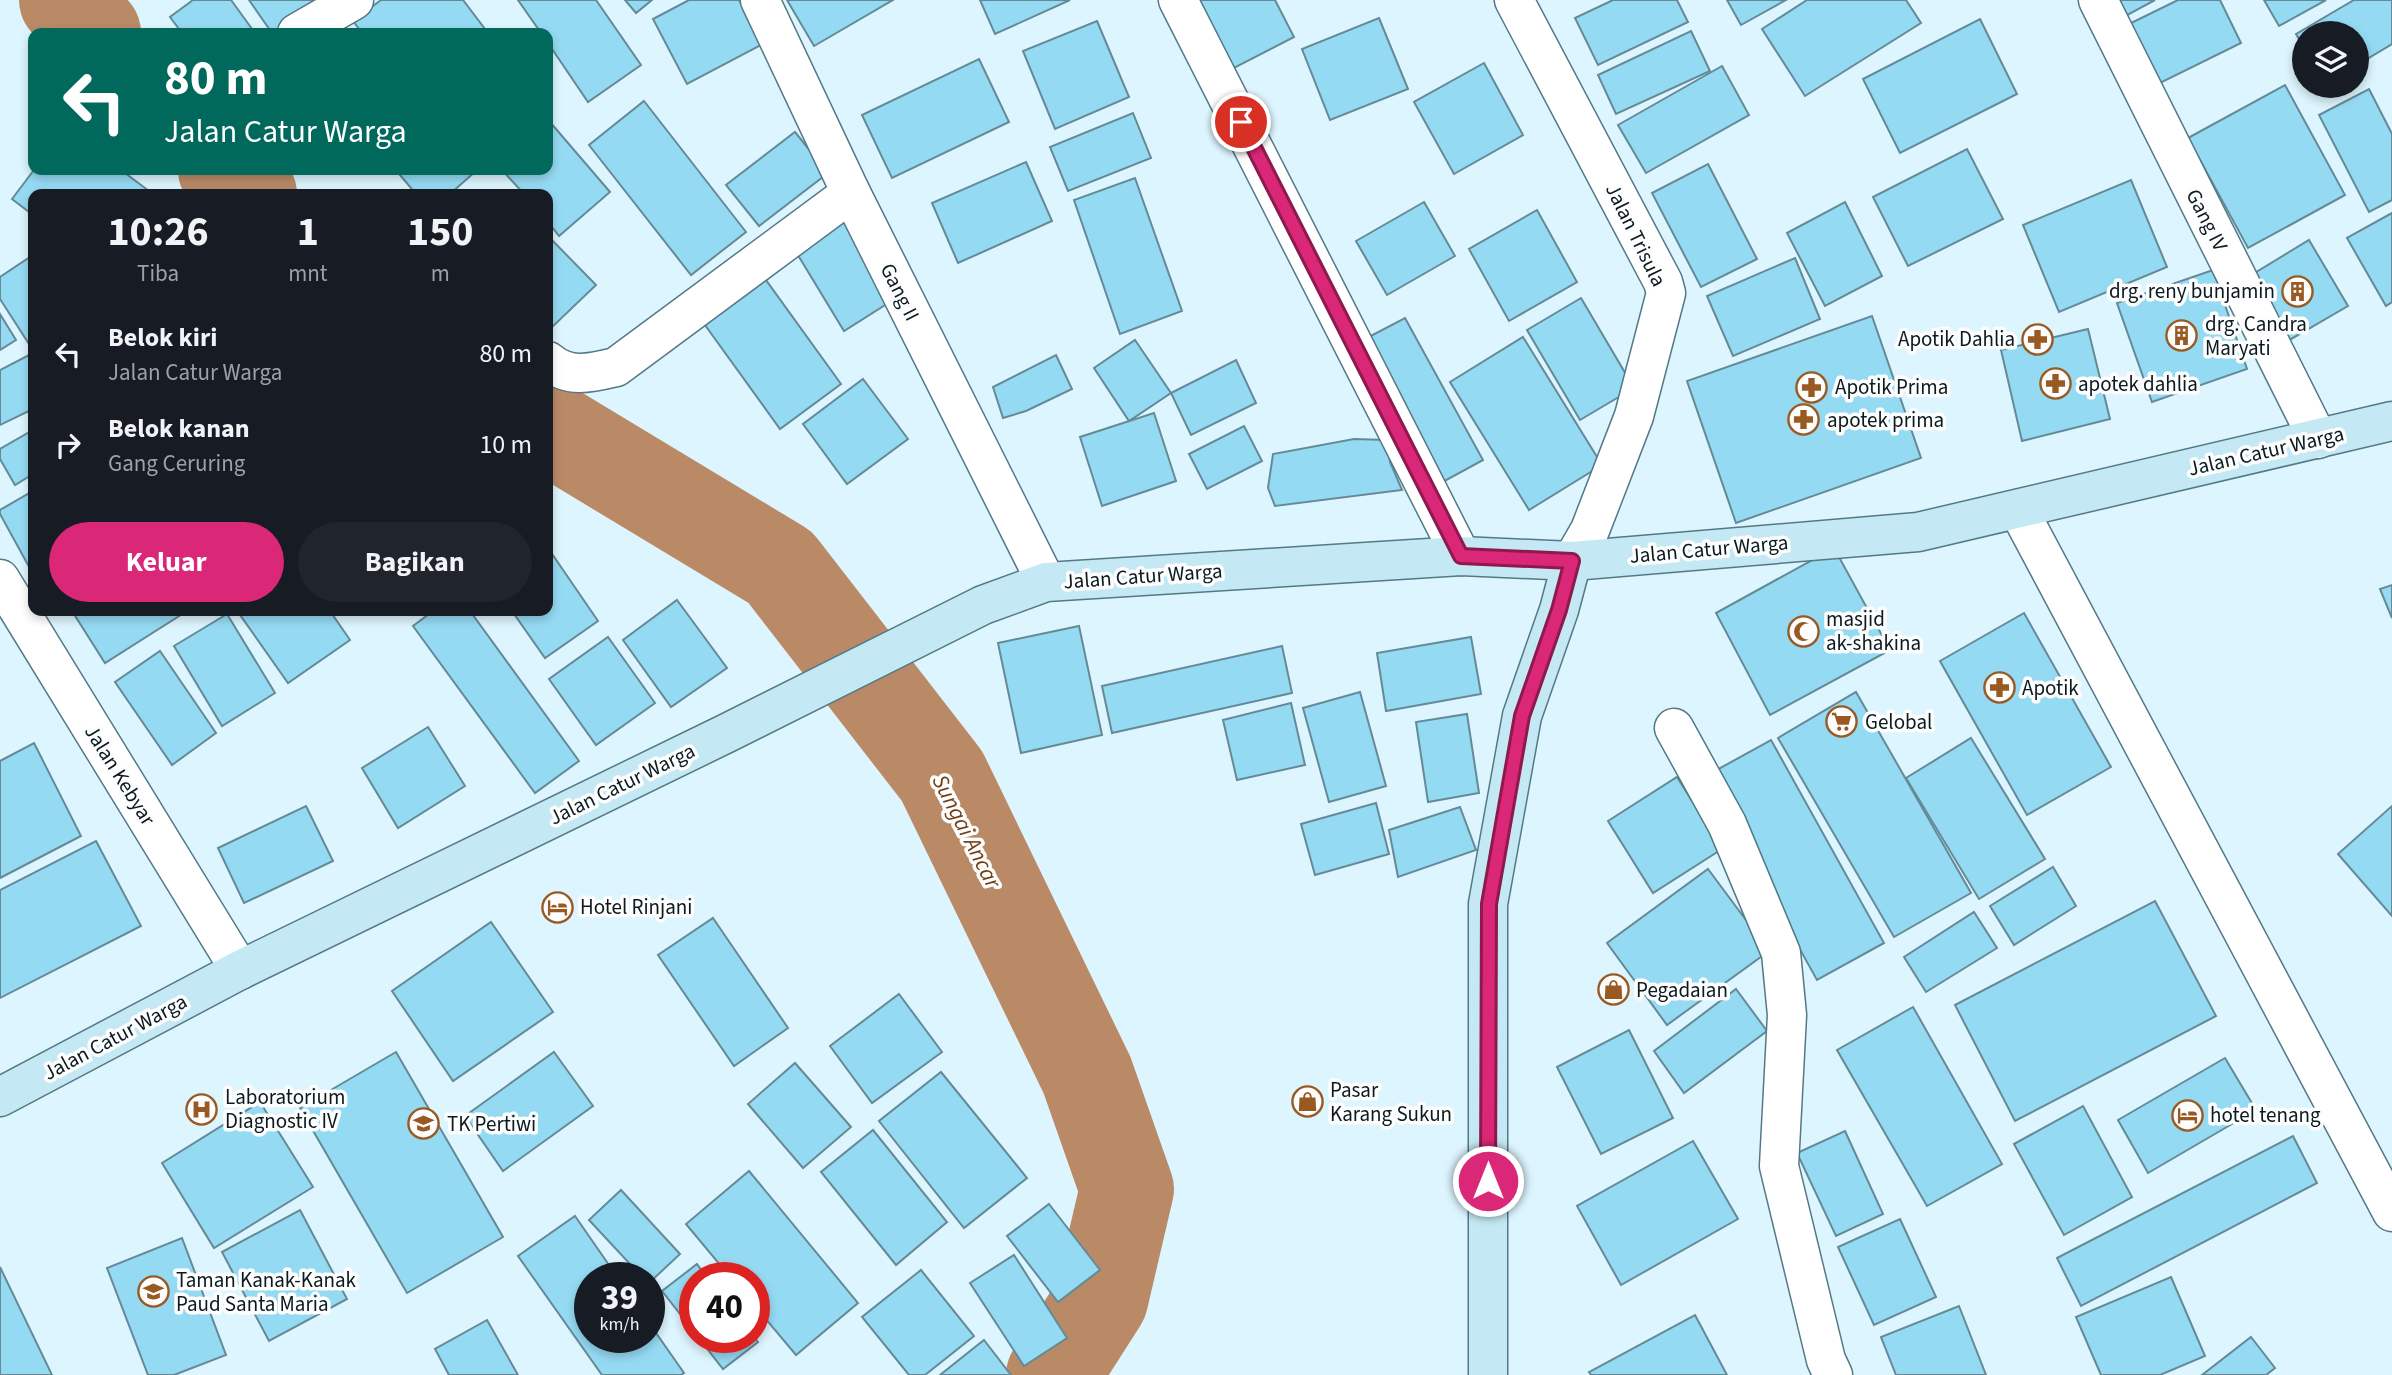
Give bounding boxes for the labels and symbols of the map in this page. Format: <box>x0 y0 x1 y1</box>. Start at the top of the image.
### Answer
pin <box>1211 92 1271 152</box>
street label: Jalan Trisula <box>1598 178 1674 292</box>
street label: Gang IV <box>2179 184 2235 256</box>
street label: Gang II <box>873 258 927 326</box>
building icon: drg. reny bunjamin <box>2281 274 2315 308</box>
place label: drg. reny bunjamin <box>2109 276 2275 306</box>
place label: drg. Candra Maryati <box>2205 309 2307 363</box>
building icon: drg. Candra Maryati <box>2165 319 2199 353</box>
pharmacy icon: Apotik Dahlia <box>2021 322 2055 356</box>
place label: Apotik Dahlia <box>1898 324 2015 354</box>
pharmacy icon: apotek dahlia <box>2038 367 2072 401</box>
place label: apotek dahlia <box>2078 369 2198 399</box>
pharmacy icon: Apotik Prima <box>1795 370 1829 404</box>
place label: Apotik Prima <box>1835 372 1948 402</box>
pharmacy icon: apotek prima <box>1787 403 1821 437</box>
place label: apotek prima <box>1827 405 1944 435</box>
street label: Jalan Catur Warga <box>2185 418 2347 484</box>
street label: Jalan Catur Warga <box>1628 527 1790 571</box>
street label: Jalan Catur Warga <box>1063 555 1223 597</box>
place label: masjid ak-shakina <box>1826 604 1921 658</box>
mosque icon: masjid ak-shakina <box>1786 614 1820 648</box>
pharmacy icon: Apotik <box>1982 671 2016 705</box>
place label: Apotik <box>2022 673 2079 703</box>
supermarket icon: Gelobal <box>1825 705 1859 739</box>
place label: Gelobal <box>1865 707 1932 737</box>
street label: Jalan Kebyar <box>77 719 163 832</box>
street label: Jalan Catur Warga <box>544 736 700 832</box>
water label: Sungai Ancar <box>924 768 1010 895</box>
hotel icon: Hotel Rinjani <box>540 890 574 924</box>
place label: Hotel Rinjani <box>580 892 693 922</box>
shop icon: Pegadaian <box>1596 973 1630 1007</box>
place label: Pegadaian <box>1636 975 1728 1005</box>
street label: Jalan Catur Warga <box>38 986 192 1088</box>
place label: Pasar Karang Sukun <box>1330 1075 1452 1129</box>
place label: Laboratorium Diagnostic IV <box>225 1082 345 1136</box>
shop icon: Pasar Karang Sukun <box>1290 1085 1324 1119</box>
hospital icon: Laboratorium Diagnostic IV <box>185 1092 219 1126</box>
hotel icon: hotel tenang <box>2170 1098 2204 1132</box>
place label: hotel tenang <box>2210 1100 2321 1130</box>
school or university icon: TK Pertiwi <box>407 1107 441 1141</box>
place label: TK Pertiwi <box>447 1109 536 1139</box>
position arrow <box>1451 1144 1525 1218</box>
speed limit sign: 40 <box>679 1262 770 1353</box>
place label: Taman Kanak-Kanak Paud Santa Maria <box>176 1265 357 1319</box>
school or university icon: Taman Kanak-Kanak Paud Santa Maria <box>136 1275 170 1309</box>

